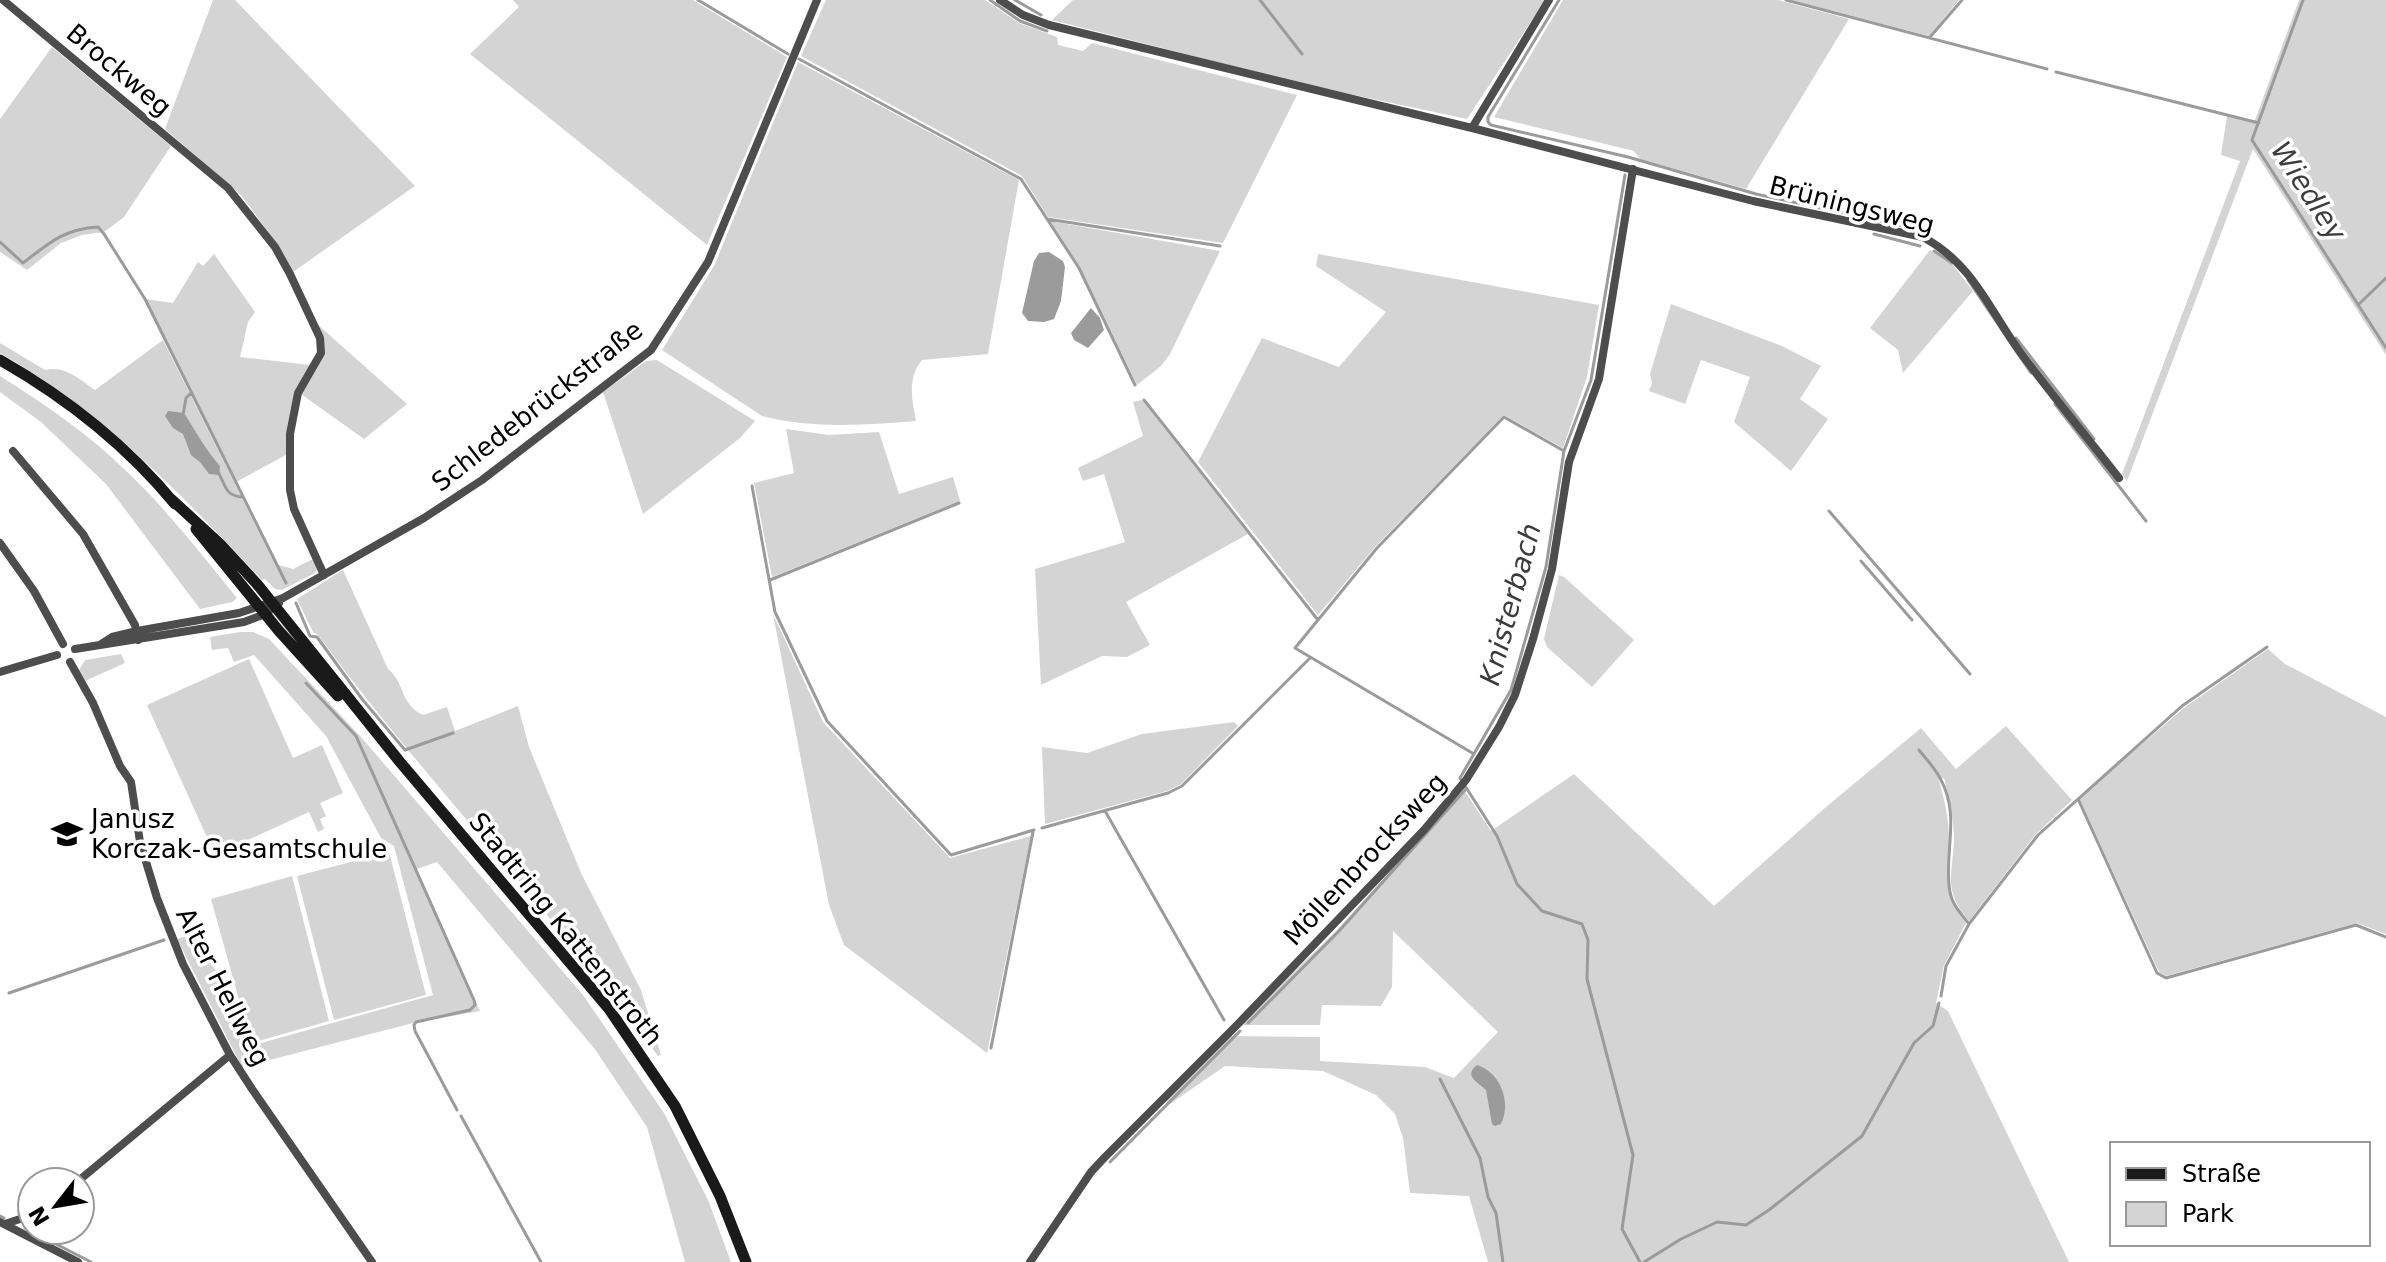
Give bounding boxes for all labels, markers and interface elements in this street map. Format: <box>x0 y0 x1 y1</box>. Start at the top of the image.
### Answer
street label: Brockweg <box>61 18 177 122</box>
water label: Wiedley <box>2264 135 2353 248</box>
street label: Brüningsweg <box>1766 170 1938 240</box>
street label: Schledebrückstraße <box>426 315 648 497</box>
water label: Knisterbach <box>1473 520 1548 689</box>
street label: Möllenbrocksweg <box>1277 767 1453 951</box>
place label: Janusz Korczak-Gesamtschule <box>89 804 387 864</box>
street label: Stadtring Kattenstroth <box>463 807 669 1051</box>
school or university icon: Janusz Korczak-Gesamtschule <box>50 817 84 851</box>
street label: Alter Hellweg <box>170 903 276 1071</box>
legend <box>2110 1142 2370 1246</box>
text: Straße <box>2182 1160 2261 1188</box>
north arrow <box>16 1166 96 1246</box>
text: Park <box>2182 1200 2234 1228</box>
text: N <box>24 1202 55 1230</box>

